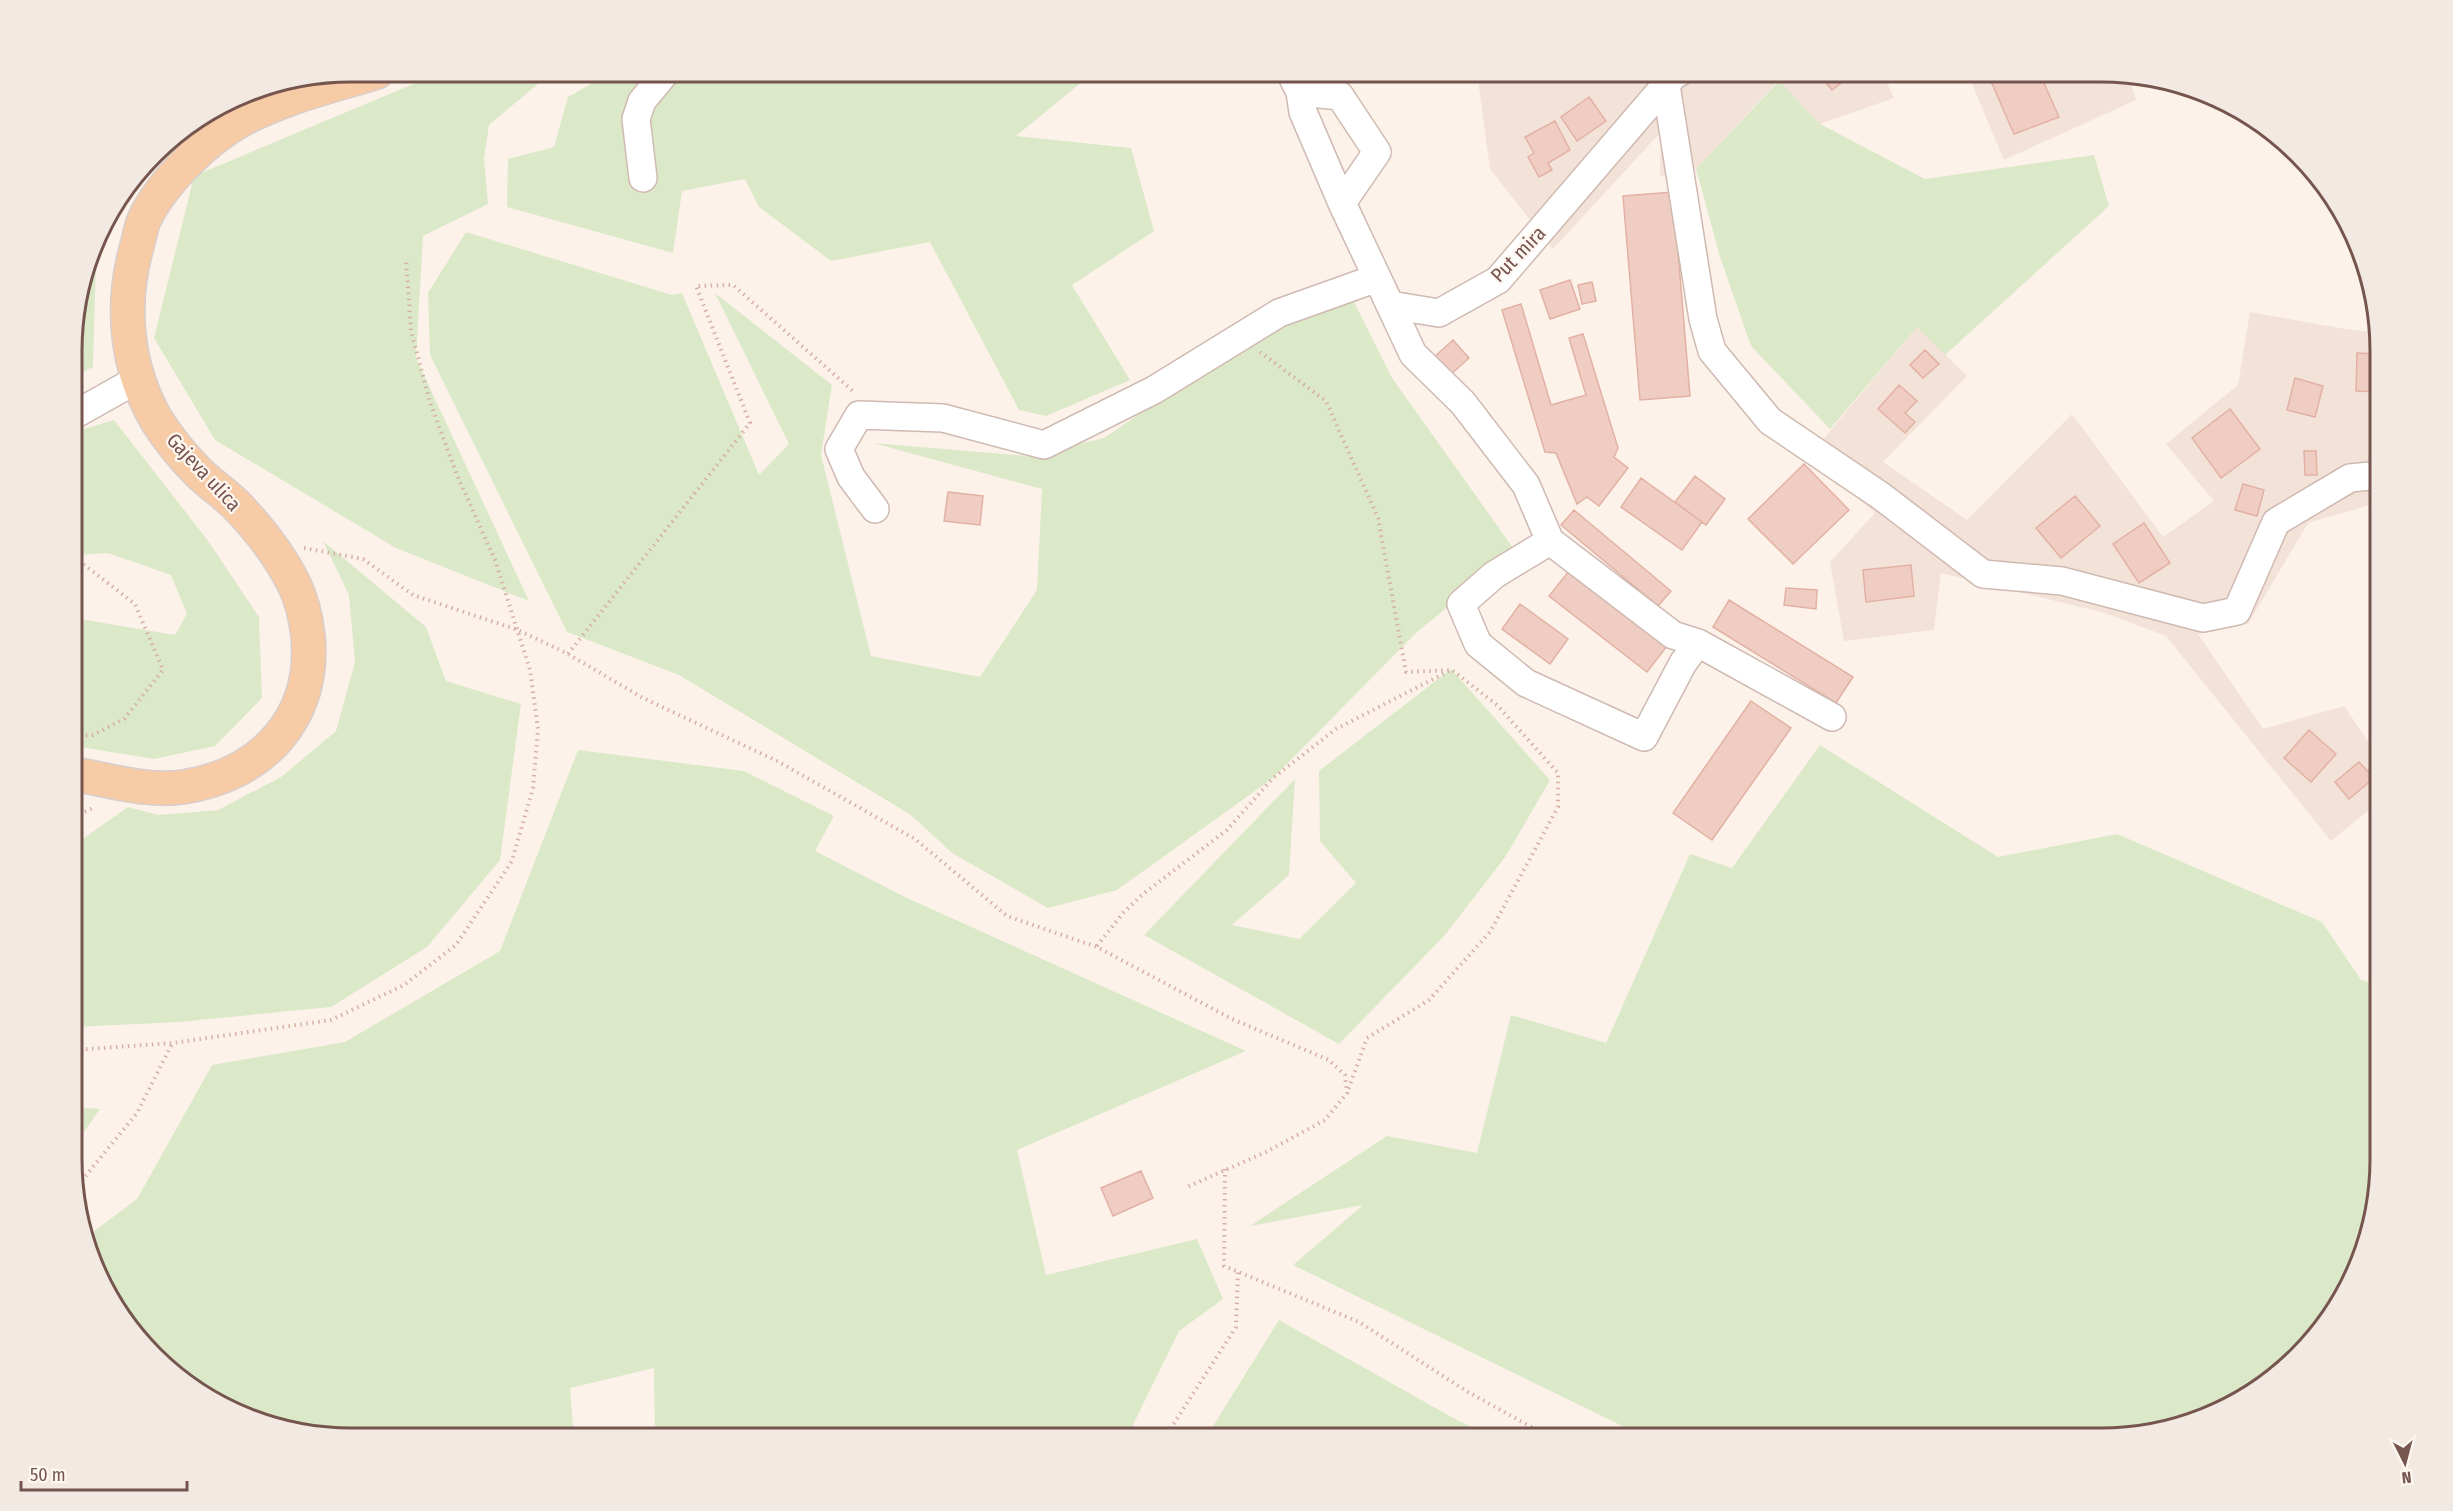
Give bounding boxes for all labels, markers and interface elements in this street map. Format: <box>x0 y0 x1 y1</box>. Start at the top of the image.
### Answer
street label: Put mira <box>1486 221 1550 287</box>
street label: Gajeva ulica <box>162 428 246 516</box>
north arrow <box>2375 1433 2435 1493</box>
scale bar <box>21 1454 188 1492</box>
text: 50 m <box>30 1464 66 1486</box>
text: N <box>2401 1467 2412 1487</box>

